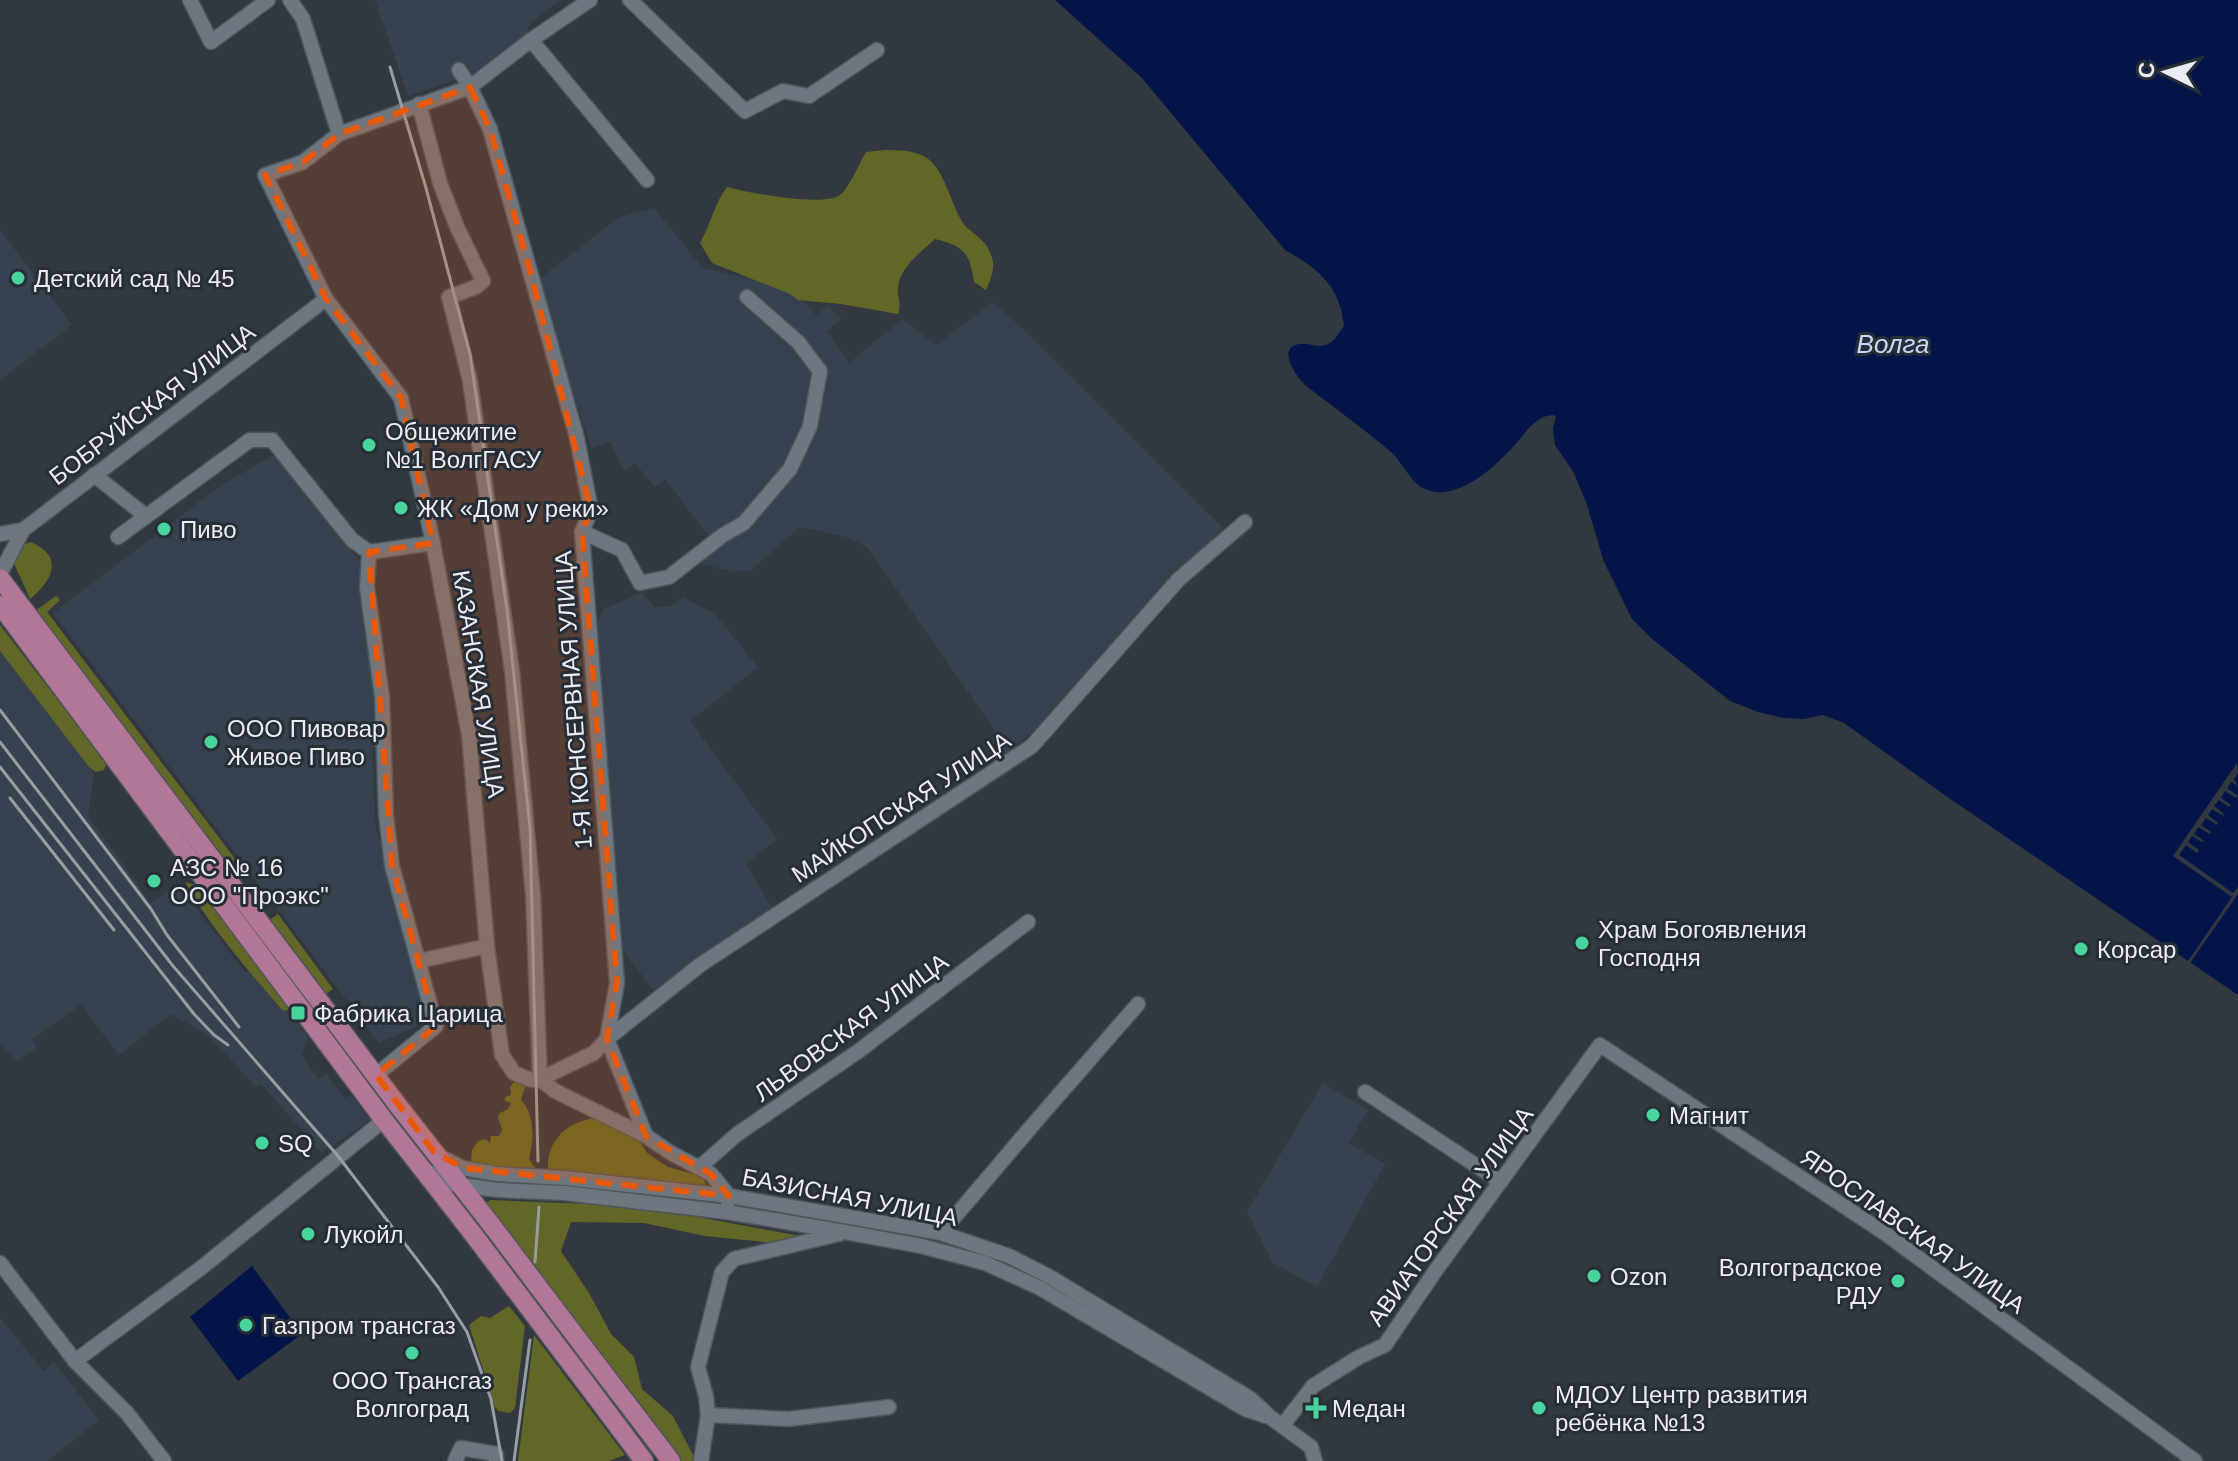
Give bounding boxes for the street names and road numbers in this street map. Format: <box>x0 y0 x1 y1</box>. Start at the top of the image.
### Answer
street label: БОБРУЙСКАЯ УЛИЦА <box>44 318 260 490</box>
street label: 1-Я КОНСЕРВНАЯ УЛИЦА <box>549 550 597 850</box>
street label: КАЗАНСКАЯ УЛИЦА <box>448 568 510 800</box>
street label: МАЙКОПСКАЯ УЛИЦА <box>787 726 1015 888</box>
street label: ЛЬВОВСКАЯ УЛИЦА <box>749 948 953 1106</box>
street label: АВИАТОРСКАЯ УЛИЦА <box>1362 1101 1538 1331</box>
street label: ЯРОСЛАВСКАЯ УЛИЦА <box>1796 1143 2030 1319</box>
street label: БАЗИСНАЯ УЛИЦА <box>740 1163 960 1231</box>

